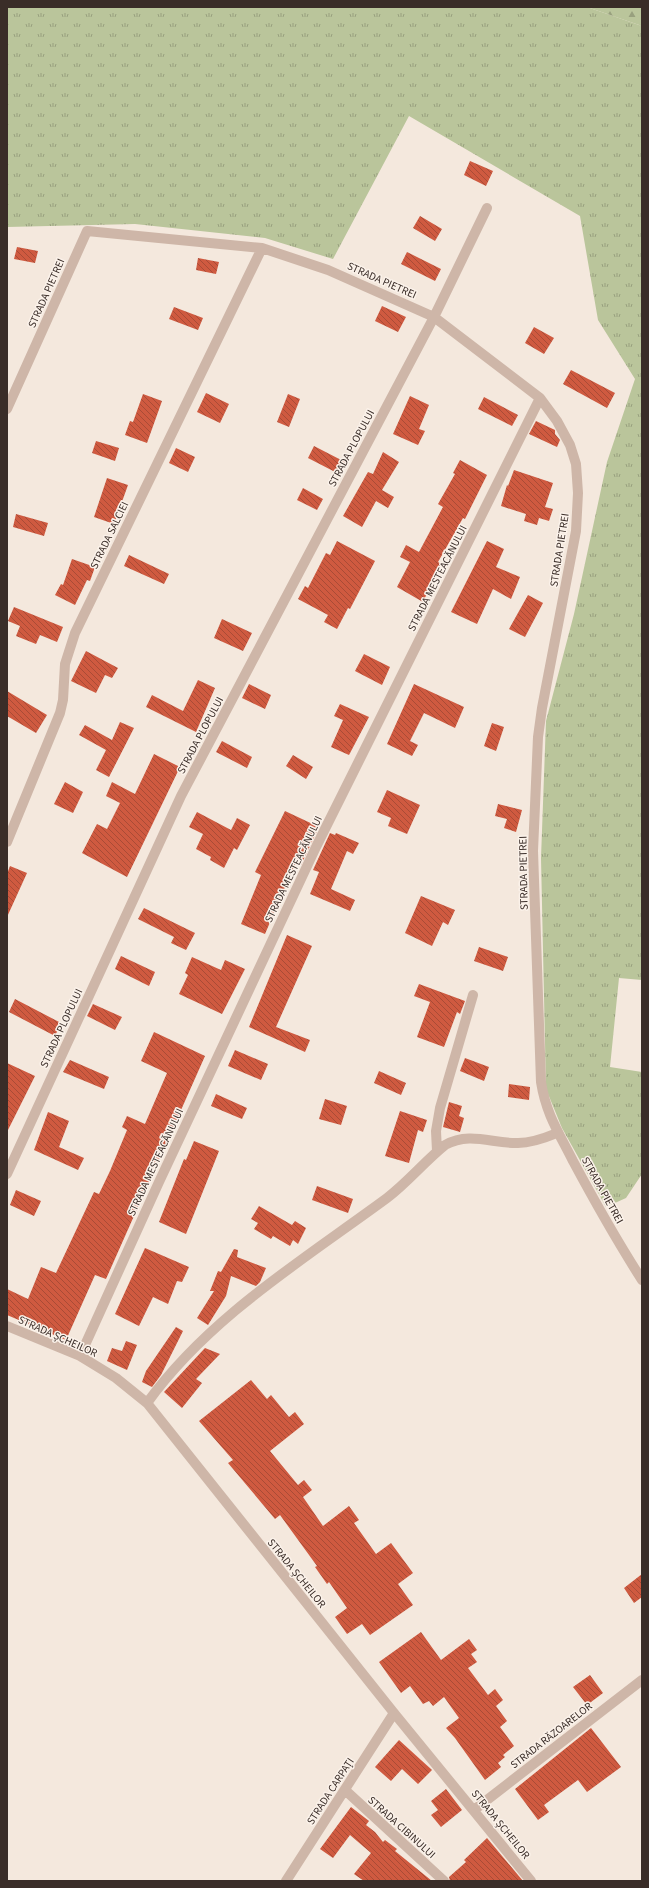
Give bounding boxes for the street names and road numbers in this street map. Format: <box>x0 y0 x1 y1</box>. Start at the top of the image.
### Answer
street label: STRADA PIETREI <box>24 256 68 330</box>
street label: STRADA PIETREI <box>345 258 419 302</box>
street label: STRADA PLOPULUI <box>325 407 378 490</box>
street label: STRADA SALCIEI <box>87 499 132 571</box>
street label: STRADA PIETREI <box>546 512 573 588</box>
street label: STRADA MESTEACĂNULUI <box>404 523 471 634</box>
street label: STRADA PLOPULUI <box>174 694 227 777</box>
street label: STRADA MESTEACĂNULUI <box>261 813 326 925</box>
street label: STRADA PIETREI <box>515 836 532 910</box>
street label: STRADA PLOPULUI <box>37 986 86 1070</box>
street label: STRADA MESTEACĂNULUI <box>124 1106 187 1218</box>
street label: STRADA PIETREI <box>578 1154 627 1226</box>
street label: STRADA ȘCHEILOR <box>16 1312 100 1361</box>
street label: STRADA ȘCHEILOR <box>264 1535 329 1611</box>
street label: STRADA RĂZOARELOR <box>507 1699 595 1772</box>
street label: STRADA CARPAȚI <box>303 1755 358 1828</box>
street label: STRADA ȘCHEILOR <box>468 1786 533 1862</box>
street label: STRADA CIBINULUI <box>365 1793 439 1862</box>

